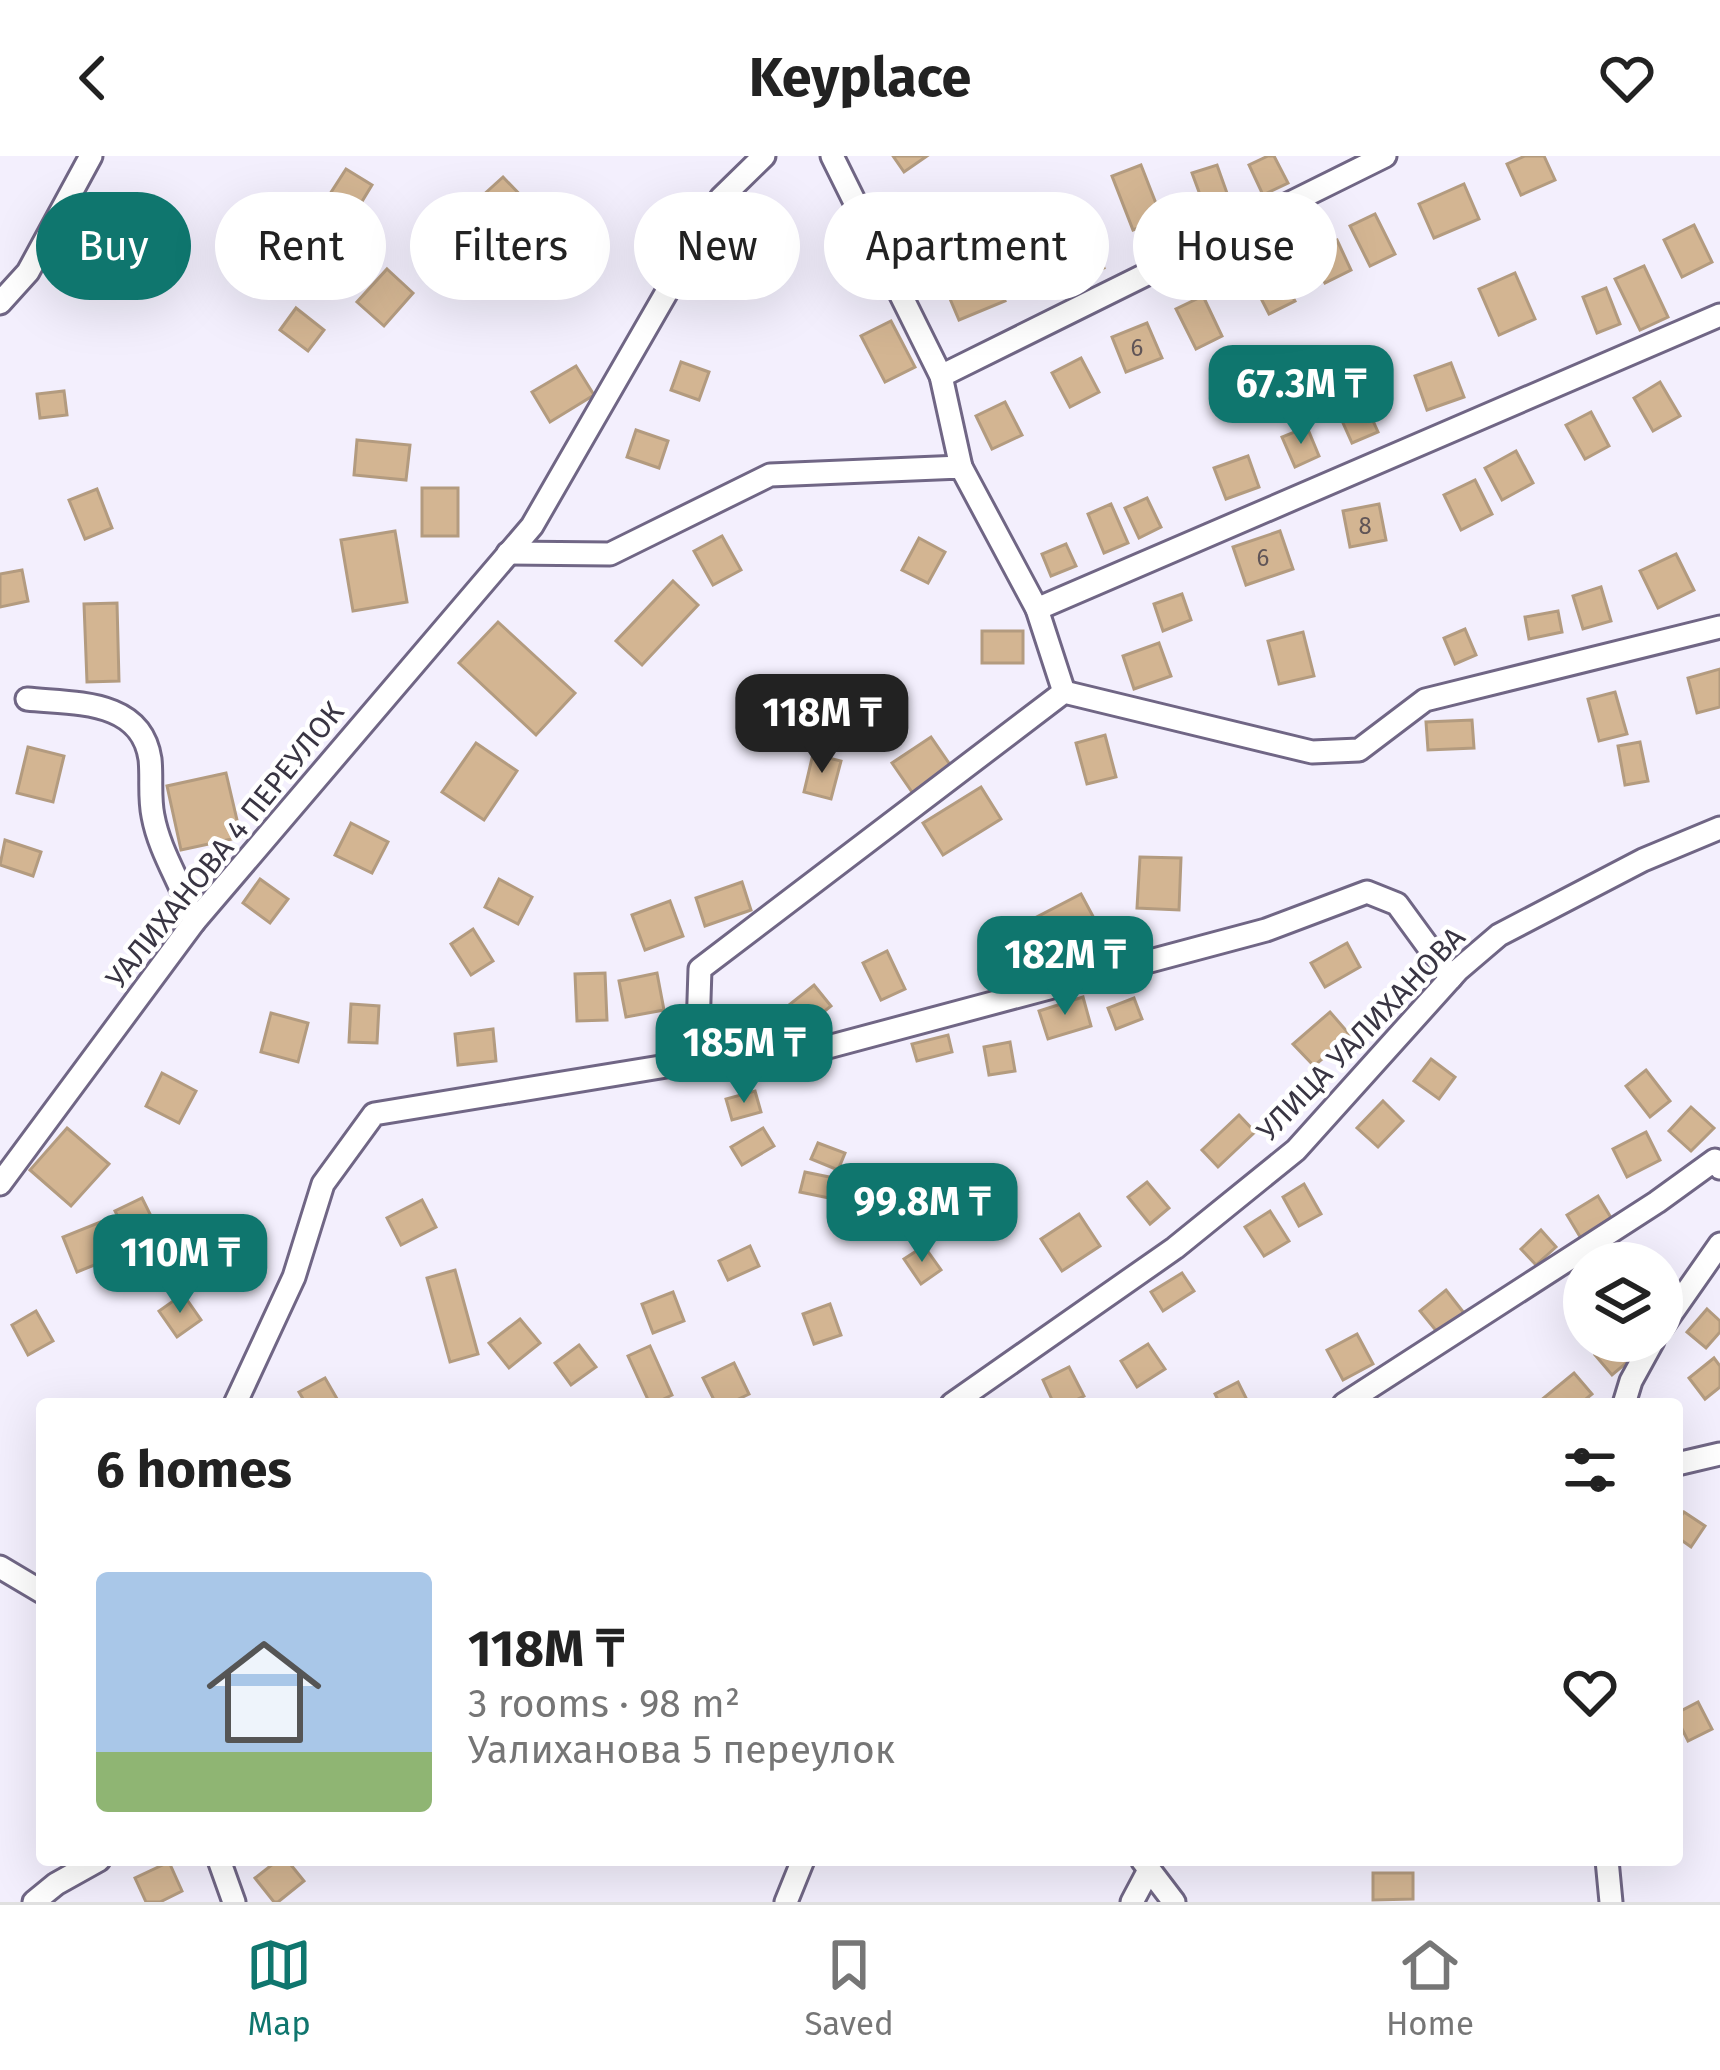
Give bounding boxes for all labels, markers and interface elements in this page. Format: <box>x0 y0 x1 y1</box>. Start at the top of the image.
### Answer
icon: back <box>60 45 126 111</box>
icon: heart <box>1594 45 1660 111</box>
text: Keyplace <box>749 46 971 110</box>
chip: Buy <box>36 192 191 300</box>
chip: Rent <box>215 192 386 300</box>
chip: Filters <box>410 192 610 300</box>
chip: New <box>634 192 800 300</box>
chip: Apartment <box>824 192 1109 300</box>
chip: House <box>1133 192 1337 300</box>
house number: 6 <box>1131 334 1143 362</box>
pin: 67.3M ₸ <box>1190 345 1412 447</box>
text: 67.3M ₸ <box>1236 361 1366 407</box>
house number: 8 <box>1358 512 1372 540</box>
house number: 6 <box>1257 544 1269 572</box>
pin: 118M ₸ <box>724 674 920 776</box>
text: 118M ₸ <box>762 690 882 736</box>
street label: УАЛИХАНОВА 4 ПЕРЕУЛОК <box>98 694 352 995</box>
pin: 182M ₸ <box>967 916 1163 1018</box>
street label: УЛИЦА УАЛИХАНОВА <box>1250 919 1473 1148</box>
text: 182M ₸ <box>1004 932 1126 978</box>
pin: 185M ₸ <box>646 1004 842 1106</box>
text: 185M ₸ <box>683 1020 805 1066</box>
pin: 99.8M ₸ <box>811 1163 1033 1265</box>
text: 99.8M ₸ <box>854 1179 990 1225</box>
pin: 110M ₸ <box>82 1214 278 1316</box>
text: 110M ₸ <box>120 1230 240 1276</box>
map controls <box>1563 1242 1683 1362</box>
button: layers <box>1563 1242 1683 1362</box>
icon: filters <box>1557 1437 1623 1503</box>
text: 6 homes <box>96 1439 292 1501</box>
text: 118M ₸ <box>468 1618 624 1680</box>
icon: home <box>192 1620 336 1764</box>
icon: heart <box>1557 1659 1623 1725</box>
text: 3 rooms · 98 m² <box>468 1681 740 1727</box>
text: Уалиханова 5 переулок <box>468 1727 895 1773</box>
tab: Map <box>246 1932 312 2044</box>
tab: Saved <box>804 1932 894 2044</box>
tab: Home <box>1386 1932 1474 2044</box>

